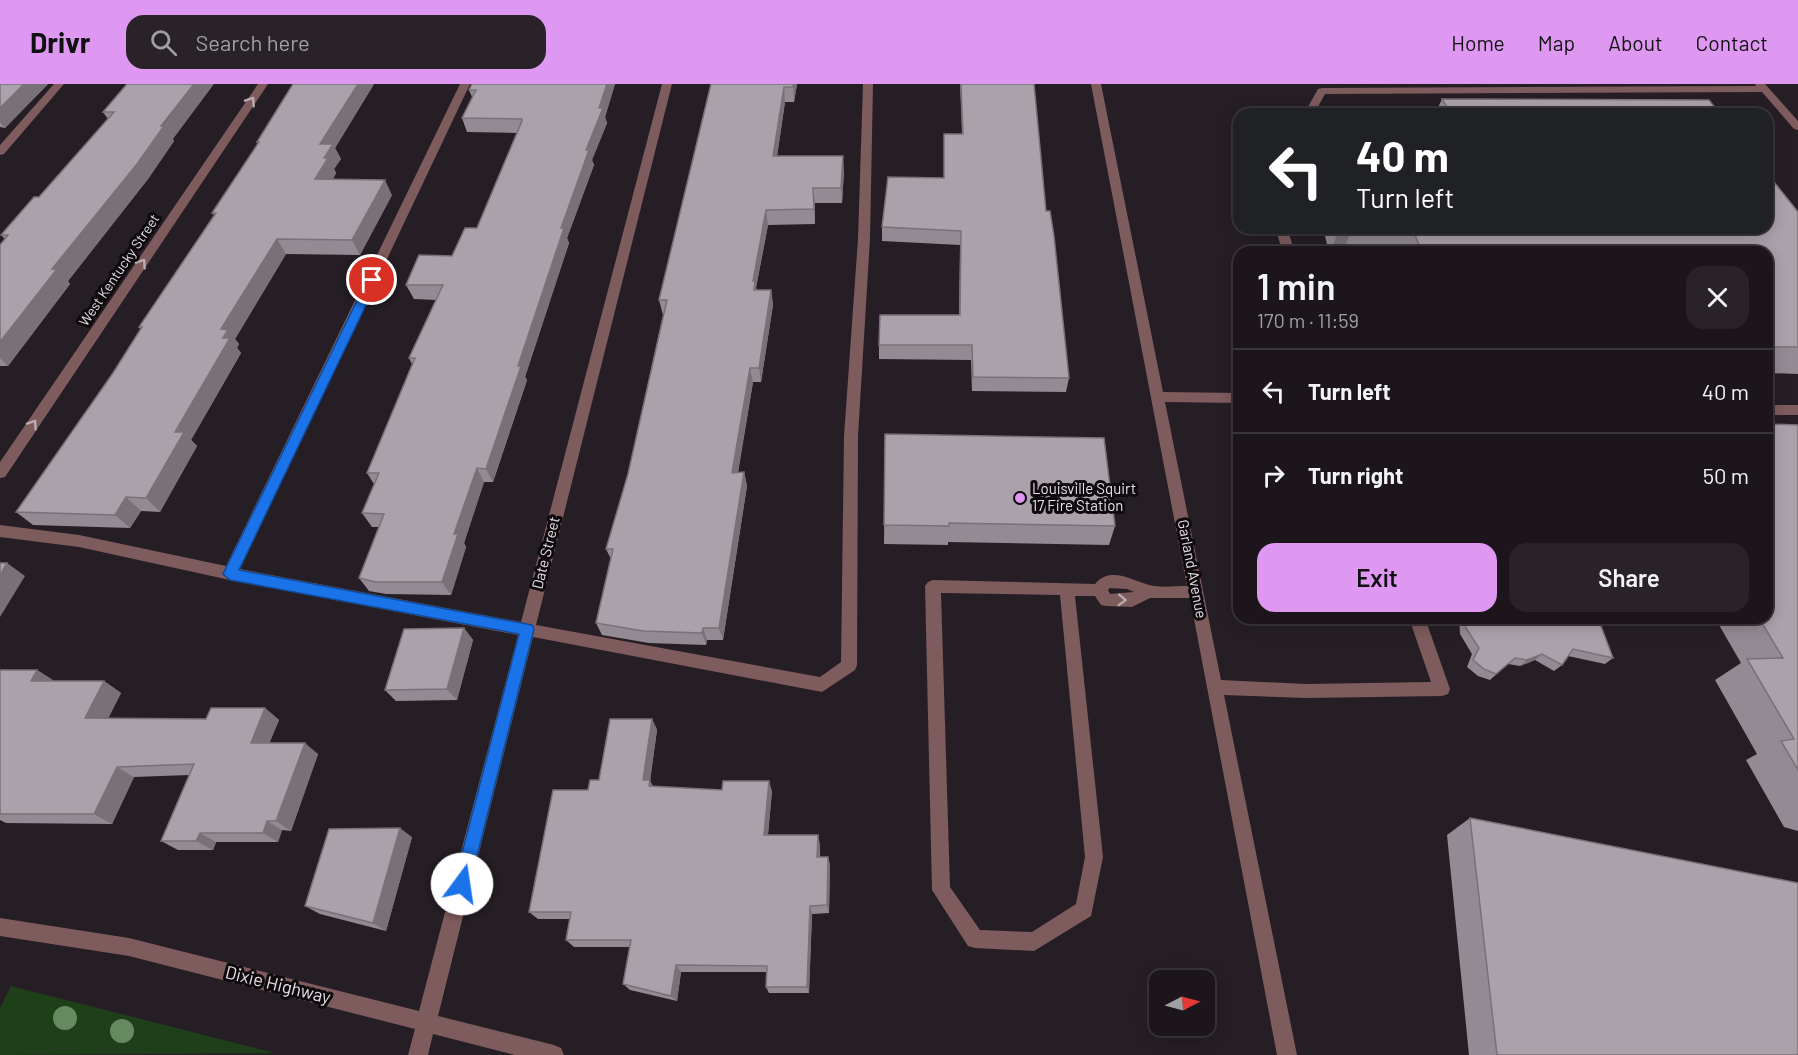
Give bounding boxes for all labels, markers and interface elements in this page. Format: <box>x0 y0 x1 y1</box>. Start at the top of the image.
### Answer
search box <box>126 15 546 69</box>
text: Drivr <box>30 25 90 59</box>
icon: search <box>147 26 180 59</box>
text: Search here <box>195 29 310 55</box>
text: Home <box>1451 30 1505 55</box>
text: Map <box>1538 30 1575 55</box>
text: About <box>1608 30 1663 55</box>
text: Contact <box>1696 30 1768 55</box>
one-way arrow <box>244 97 255 108</box>
text: 40 m <box>1356 130 1449 180</box>
icon: left <box>1257 132 1335 210</box>
text: Turn left <box>1356 181 1454 213</box>
street label: West Kentucky Street <box>75 211 162 329</box>
pin <box>346 254 397 305</box>
one-way arrow <box>135 258 146 269</box>
icon: arrive <box>355 263 388 296</box>
text: 1 min <box>1257 264 1336 307</box>
button: close <box>1686 266 1749 329</box>
text: 170 m · 11:59 <box>1257 308 1359 332</box>
icon: left <box>1257 375 1290 408</box>
text: Turn left <box>1308 378 1391 404</box>
text: 40 m <box>1702 378 1749 404</box>
one-way arrow <box>26 420 37 431</box>
icon: right <box>1257 459 1290 492</box>
text: Turn right <box>1308 462 1403 488</box>
text: 50 m <box>1703 462 1749 488</box>
place label: Louisville Squirt 17 Fire Station <box>1032 479 1136 514</box>
marker: Louisville Squirt 17 Fire Station <box>1013 491 1027 505</box>
street label: Date Street <box>527 515 563 591</box>
street label: Garland Avenue <box>1175 518 1211 620</box>
button: Exit <box>1257 543 1497 612</box>
button: Share <box>1509 543 1749 612</box>
one-way arrow <box>1118 594 1127 607</box>
position arrow <box>430 852 494 916</box>
street label: Dixie Highway <box>223 960 333 1008</box>
north arrow <box>1149 970 1215 1036</box>
map controls <box>1149 970 1215 1036</box>

